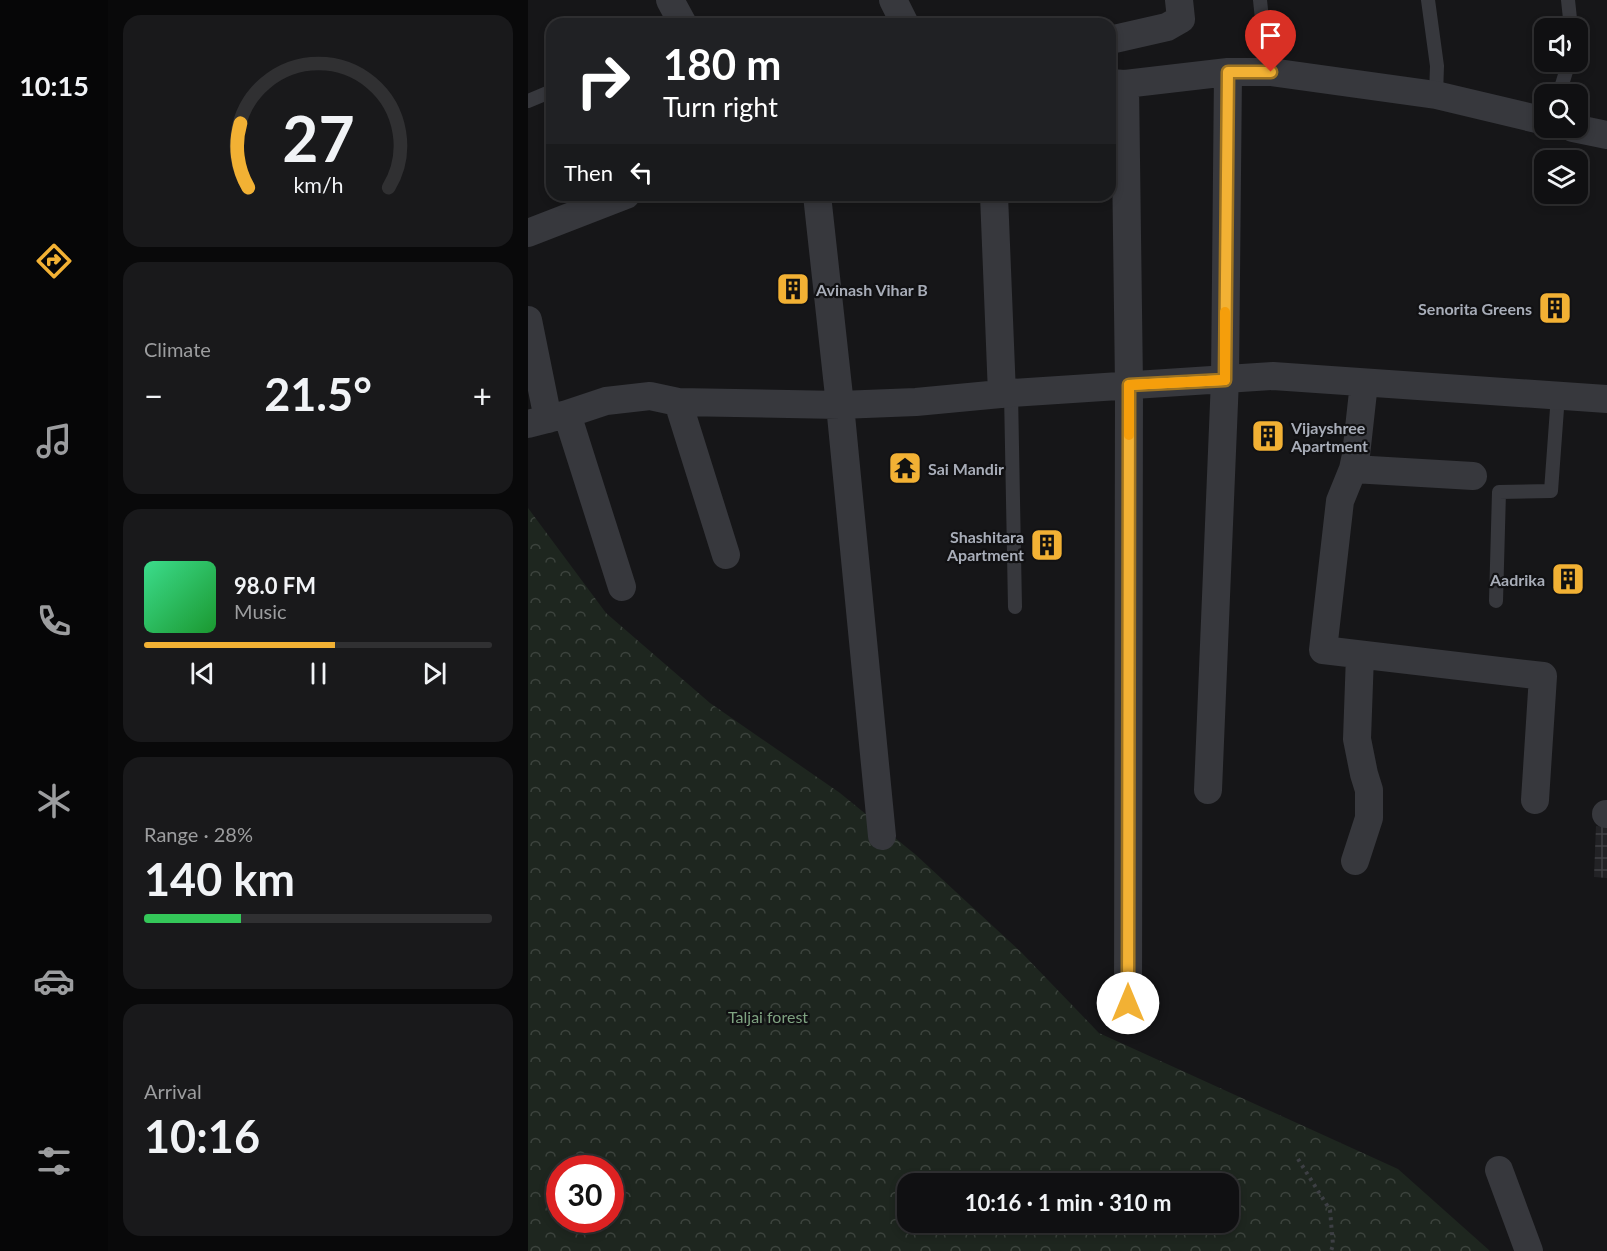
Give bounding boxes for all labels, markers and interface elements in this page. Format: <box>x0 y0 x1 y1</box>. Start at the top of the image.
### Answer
pin <box>1245 10 1296 72</box>
map controls <box>1534 18 1588 204</box>
button: sound <box>1534 18 1588 72</box>
icon: arrive <box>1254 19 1287 52</box>
text: 180 m <box>663 39 781 89</box>
icon: right <box>564 42 642 120</box>
text: 10:15 <box>19 69 89 102</box>
button: search <box>1534 84 1588 138</box>
text: Turn right <box>663 90 778 123</box>
text: 27 <box>282 100 354 175</box>
button: layers <box>1534 150 1588 204</box>
icon: left <box>625 156 658 189</box>
text: Then <box>564 159 613 186</box>
text: km/h <box>293 172 343 198</box>
icon: directions <box>33 240 75 282</box>
building icon: Avinash Vihar B <box>775 271 811 307</box>
place label: Avinash Vihar B <box>815 280 928 299</box>
building icon: Senorita Greens <box>1537 290 1573 326</box>
place label: Senorita Greens <box>1418 299 1532 318</box>
text: Climate <box>144 337 211 361</box>
text: 21.5° <box>264 367 372 421</box>
text: − <box>144 375 163 415</box>
text: + <box>473 375 492 415</box>
building icon: Vijayshree Apartment <box>1250 418 1286 454</box>
place label: Vijayshree Apartment <box>1290 418 1368 455</box>
icon: music <box>33 420 75 462</box>
temple icon: Sai Mandir <box>887 450 923 486</box>
place label: Sai Mandir <box>928 459 1004 478</box>
place label: Shashitara Apartment <box>946 527 1024 564</box>
building icon: Shashitara Apartment <box>1029 527 1065 563</box>
building icon: Aadrika <box>1550 561 1586 597</box>
place label: Aadrika <box>1489 570 1545 589</box>
text: 98.0 FM <box>234 572 316 599</box>
text: Music <box>234 599 287 623</box>
icon: phone <box>33 600 75 642</box>
icon: previous <box>186 657 219 690</box>
icon: pause <box>302 657 335 690</box>
icon: next <box>418 657 451 690</box>
icon: climate <box>33 780 75 822</box>
text: Range · 28% <box>144 822 253 846</box>
text: 140 km <box>144 852 295 906</box>
icon: car <box>33 960 75 1002</box>
position arrow <box>1096 971 1160 1035</box>
park label: Taljai forest <box>728 1007 808 1026</box>
text: Arrival <box>144 1079 202 1103</box>
text: 10:16 <box>144 1109 260 1163</box>
icon: filters <box>33 1140 75 1182</box>
speed limit sign: 30 <box>546 1155 624 1233</box>
text: 10:16 · 1 min · 310 m <box>965 1189 1171 1216</box>

